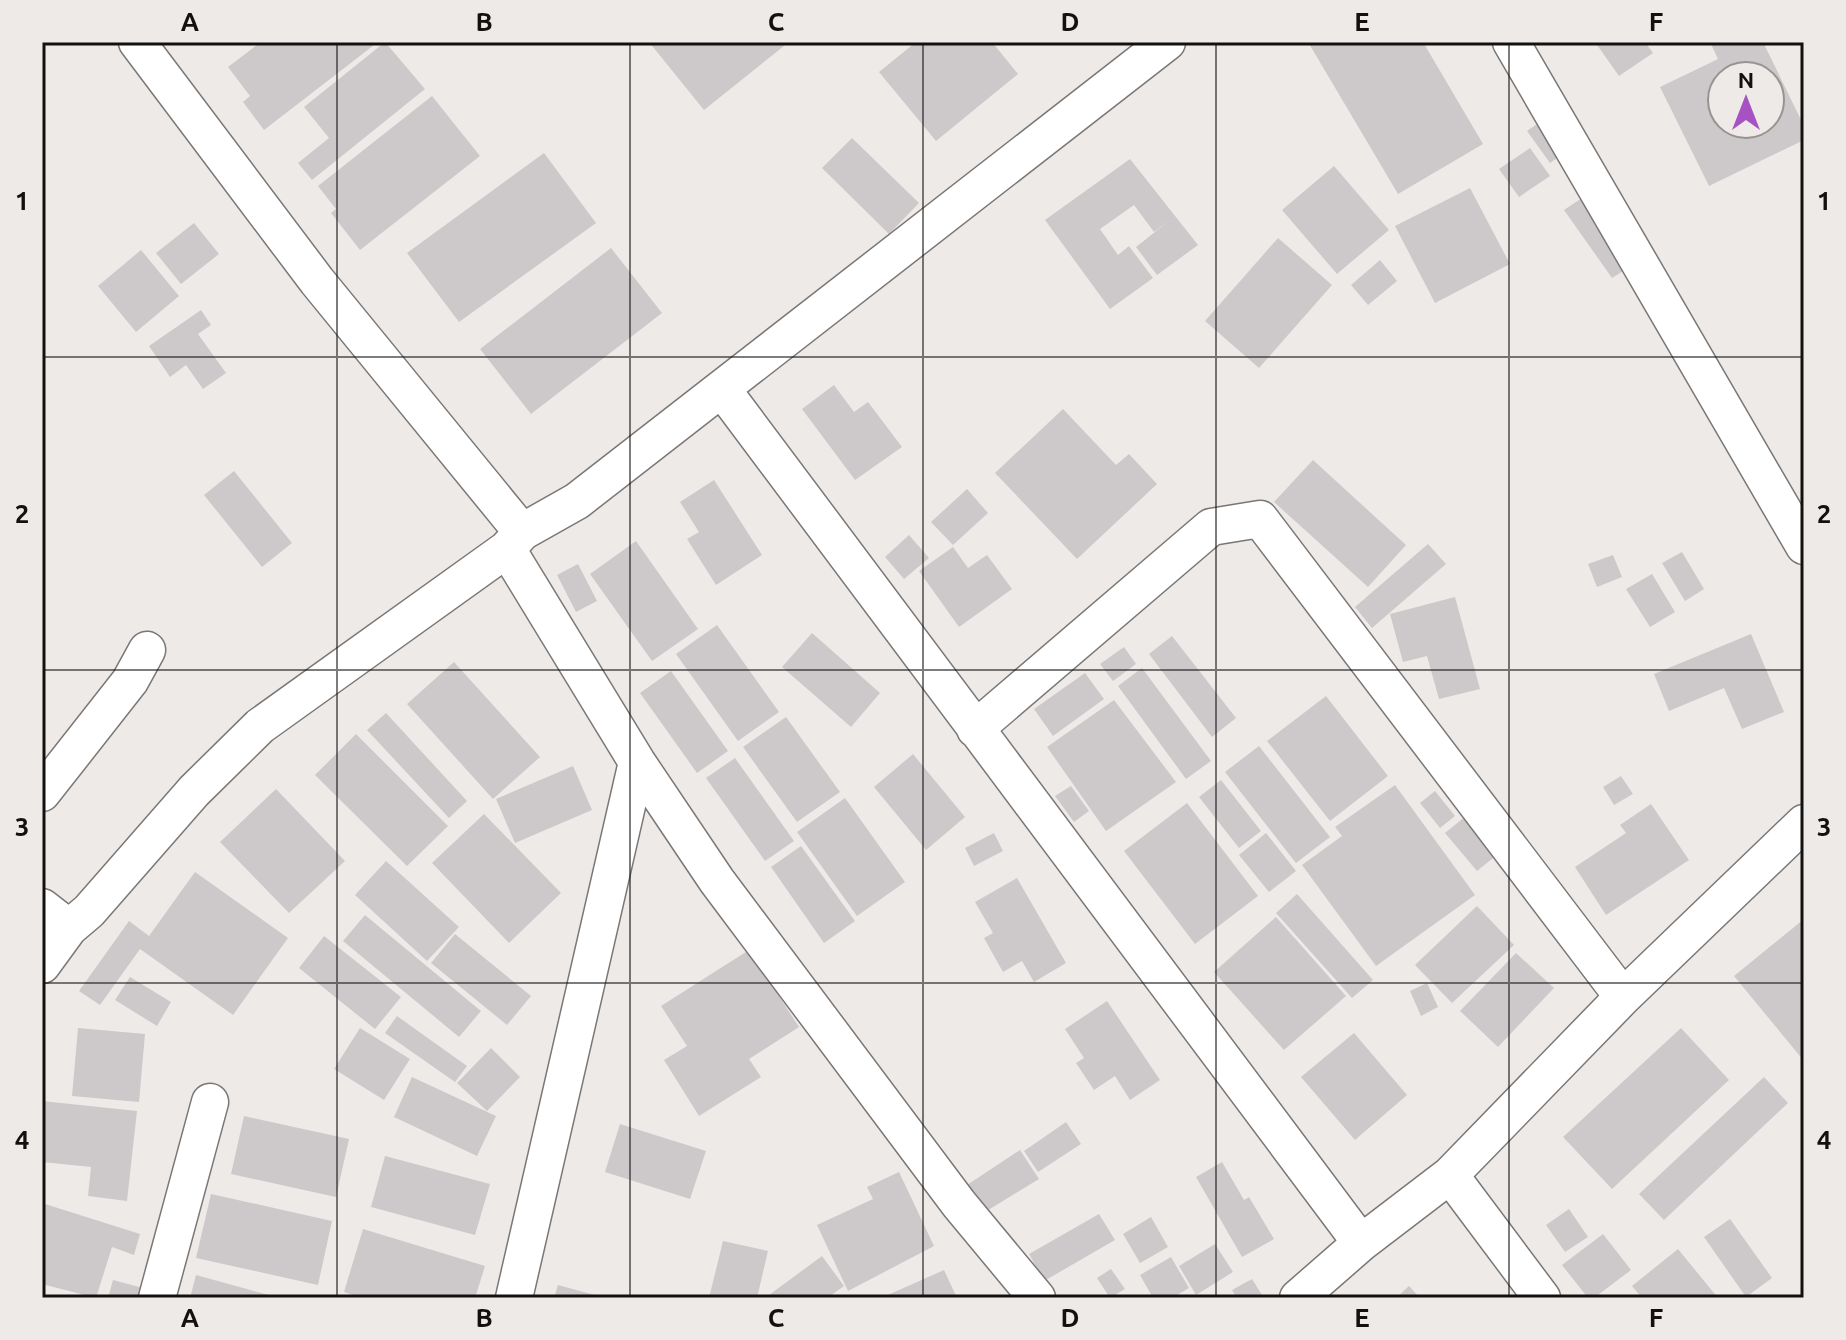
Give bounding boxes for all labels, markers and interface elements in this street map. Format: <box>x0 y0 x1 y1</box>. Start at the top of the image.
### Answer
text: A <box>181 7 200 36</box>
text: B <box>475 7 493 36</box>
text: C <box>768 7 785 36</box>
text: D <box>1061 7 1079 36</box>
text: E <box>1354 7 1370 36</box>
text: F <box>1649 7 1663 36</box>
north arrow <box>1706 60 1786 140</box>
text: N <box>1738 67 1754 92</box>
text: 1 <box>15 186 29 215</box>
text: 1 <box>1817 186 1831 215</box>
text: 2 <box>15 499 29 528</box>
text: 2 <box>1817 499 1831 528</box>
text: 3 <box>15 812 29 841</box>
text: 3 <box>1817 812 1831 841</box>
text: 4 <box>15 1125 29 1154</box>
text: 4 <box>1817 1125 1831 1154</box>
text: A <box>181 1303 200 1332</box>
text: B <box>475 1303 493 1332</box>
text: C <box>768 1303 785 1332</box>
text: D <box>1061 1303 1079 1332</box>
text: E <box>1354 1303 1370 1332</box>
text: F <box>1649 1303 1663 1332</box>

